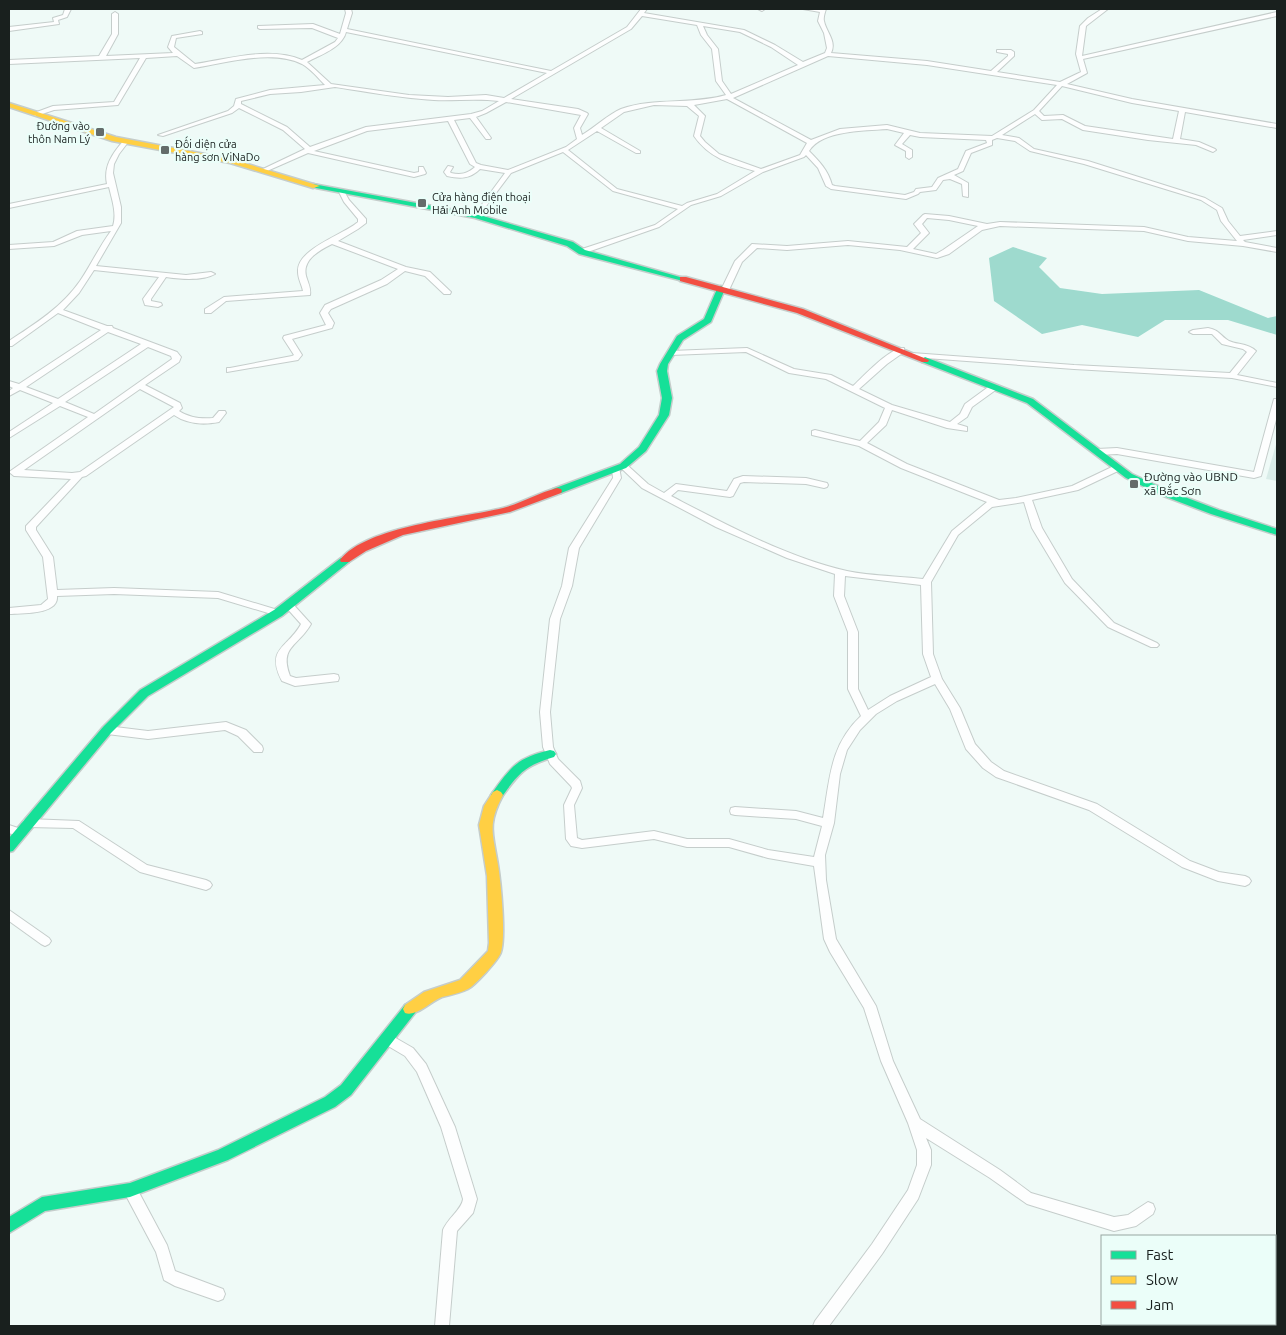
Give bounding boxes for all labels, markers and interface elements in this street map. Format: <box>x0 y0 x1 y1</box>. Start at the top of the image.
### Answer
place label: Đường vào thôn Nam Lý <box>28 120 91 145</box>
marker: Đường vào thôn Nam Lý <box>94 126 106 138</box>
place label: Đối diện cửa hàng sơn ViNaDo <box>175 136 260 163</box>
marker: Đối diện cửa hàng sơn ViNaDo <box>159 144 171 156</box>
place label: Cửa hàng điện thoại Hải Anh Mobile <box>432 191 531 216</box>
marker: Cửa hàng điện thoại Hải Anh Mobile <box>416 197 428 209</box>
place label: Đường vào UBND xã Bắc Sơn <box>1144 470 1238 497</box>
marker: Đường vào UBND xã Bắc Sơn <box>1128 478 1140 490</box>
legend <box>1101 1235 1276 1325</box>
text: Fast <box>1146 1246 1174 1263</box>
text: Slow <box>1146 1271 1179 1288</box>
text: Jam <box>1146 1296 1174 1313</box>

